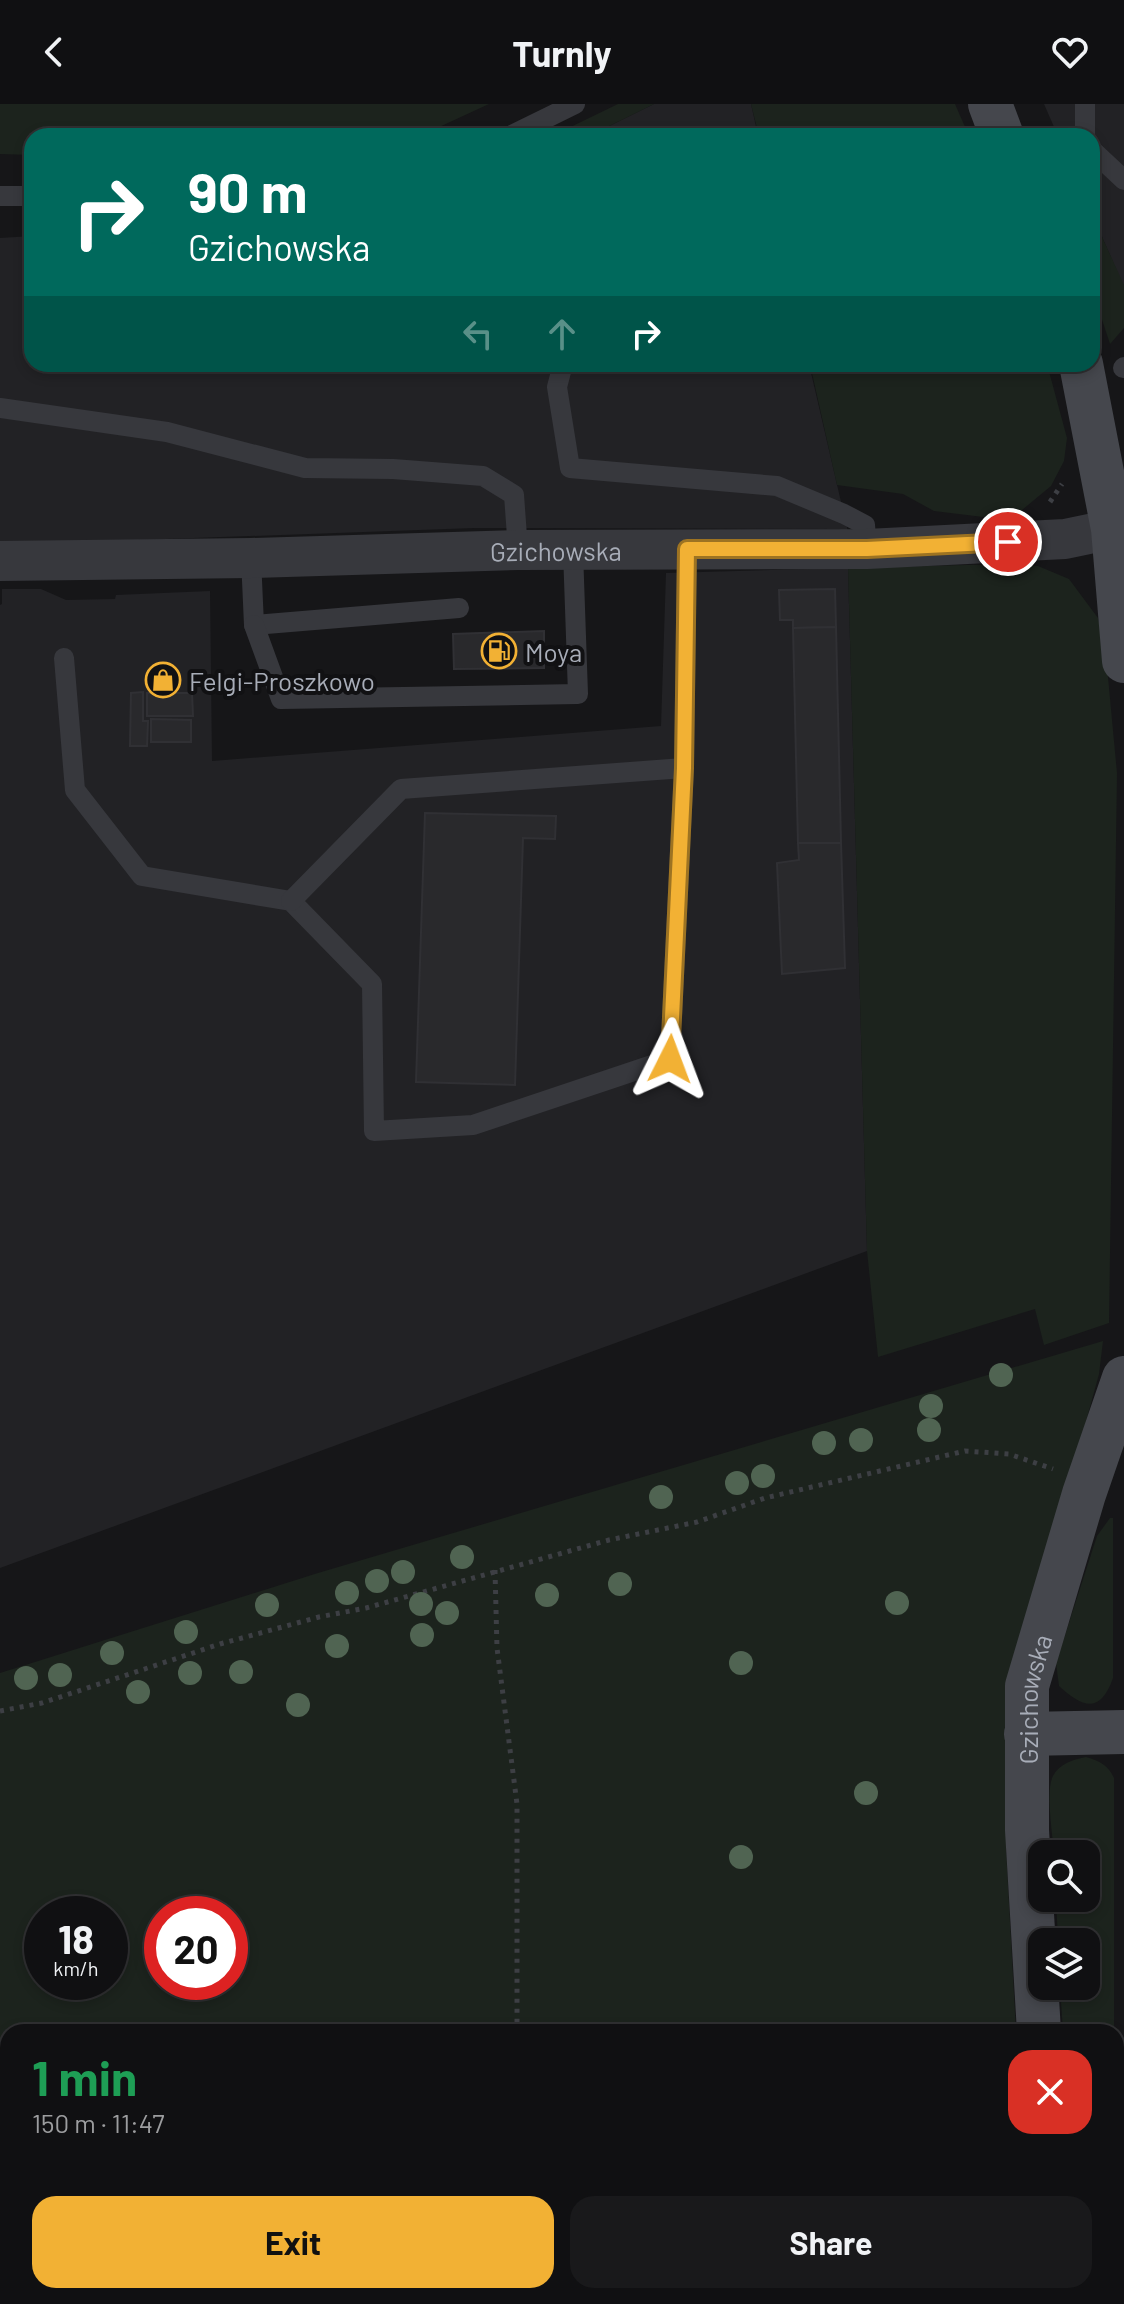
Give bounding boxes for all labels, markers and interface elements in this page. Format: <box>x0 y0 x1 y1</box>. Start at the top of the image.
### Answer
icon: back <box>32 30 76 74</box>
icon: heart <box>1048 30 1092 74</box>
text: Turnly <box>512 31 612 74</box>
text: 90 m <box>188 157 308 224</box>
icon: right <box>56 160 160 264</box>
text: Gzichowska <box>188 225 370 268</box>
icon: left <box>456 312 500 356</box>
icon: ahead <box>540 312 584 356</box>
icon: right <box>624 312 668 356</box>
pin <box>974 508 1042 576</box>
icon: arrive <box>986 520 1030 564</box>
street label: Gzichowska <box>490 534 622 566</box>
fuel station icon: Moya <box>480 632 518 670</box>
place label: Moya <box>525 636 582 667</box>
shop icon: Felgi-Proszkowo <box>144 661 182 699</box>
place label: Felgi-Proszkowo <box>189 665 375 696</box>
position arrow <box>628 1017 712 1101</box>
street label: Gzichowska <box>1011 1630 1057 1764</box>
map controls <box>1028 1840 1100 2000</box>
button: search <box>1028 1840 1100 1912</box>
speed limit sign: 20 <box>144 1896 248 2000</box>
text: 18 <box>58 1914 94 1962</box>
button: layers <box>1028 1928 1100 2000</box>
text: km/h <box>53 1956 99 1980</box>
text: 1 min <box>32 2048 137 2106</box>
button: close <box>1008 2050 1092 2134</box>
text: 150 m · 11:47 <box>32 2107 165 2138</box>
button: Exit <box>32 2196 554 2288</box>
button: Share <box>570 2196 1092 2288</box>

